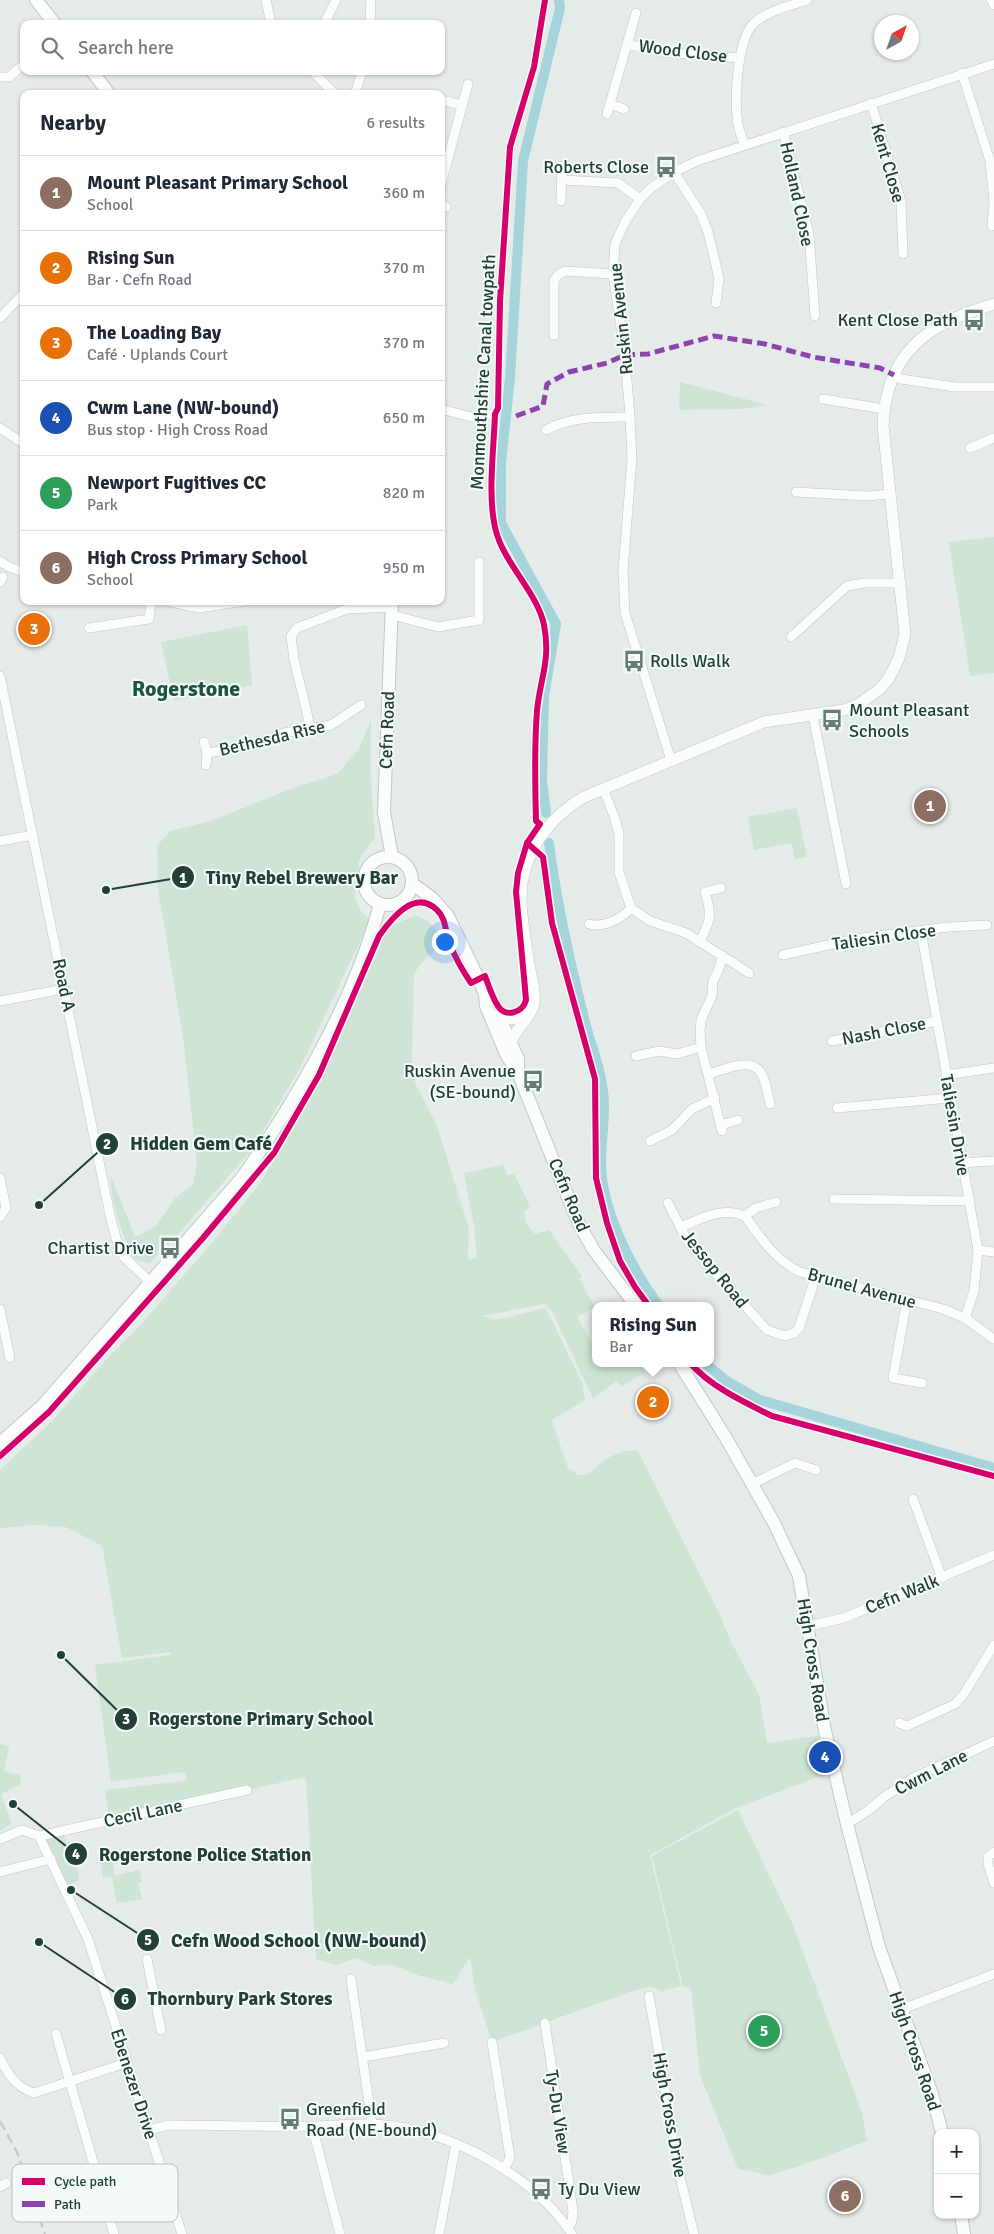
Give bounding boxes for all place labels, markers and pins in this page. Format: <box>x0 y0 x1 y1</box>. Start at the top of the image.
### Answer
bus stop icon: Roberts Close <box>653 154 679 180</box>
place label: Roberts Close <box>543 156 649 178</box>
bus stop icon: Kent Close Path <box>961 307 987 333</box>
place label: Kent Close Path <box>837 309 958 331</box>
pin: 3 <box>18 610 50 648</box>
bus stop icon: Rolls Walk <box>621 648 647 674</box>
place label: Rolls Walk <box>650 650 730 672</box>
place label: Mount Pleasant Schools <box>849 699 969 742</box>
bus stop icon: Mount Pleasant Schools <box>819 707 845 733</box>
pin: 1 <box>914 787 946 825</box>
callout: Tiny Rebel Brewery Bar <box>171 860 408 894</box>
place label: Ruskin Avenue (SE-bound) <box>404 1060 516 1103</box>
bus stop icon: Ruskin Avenue (SE-bound) <box>520 1068 546 1094</box>
callout: Hidden Gem Café <box>95 1127 282 1161</box>
bus stop icon: Chartist Drive <box>157 1235 183 1261</box>
place label: Chartist Drive <box>48 1237 154 1259</box>
pin: 2 <box>637 1383 669 1421</box>
callout: Rogerstone Primary School <box>114 1702 384 1736</box>
pin: 4 <box>809 1738 841 1776</box>
callout: Rogerstone Police Station <box>63 1837 321 1871</box>
callout: Cefn Wood School (NW-bound) <box>136 1923 436 1957</box>
callout: Thornbury Park Stores <box>112 1982 342 2016</box>
pin: 5 <box>748 2012 780 2050</box>
place label: Greenfield Road (NE-bound) <box>306 2098 437 2141</box>
bus stop icon: Greenfield Road (NE-bound) <box>277 2106 303 2132</box>
bus stop icon: Ty Du View <box>528 2176 554 2202</box>
pin: 6 <box>829 2177 861 2215</box>
place label: Ty Du View <box>558 2178 640 2200</box>

